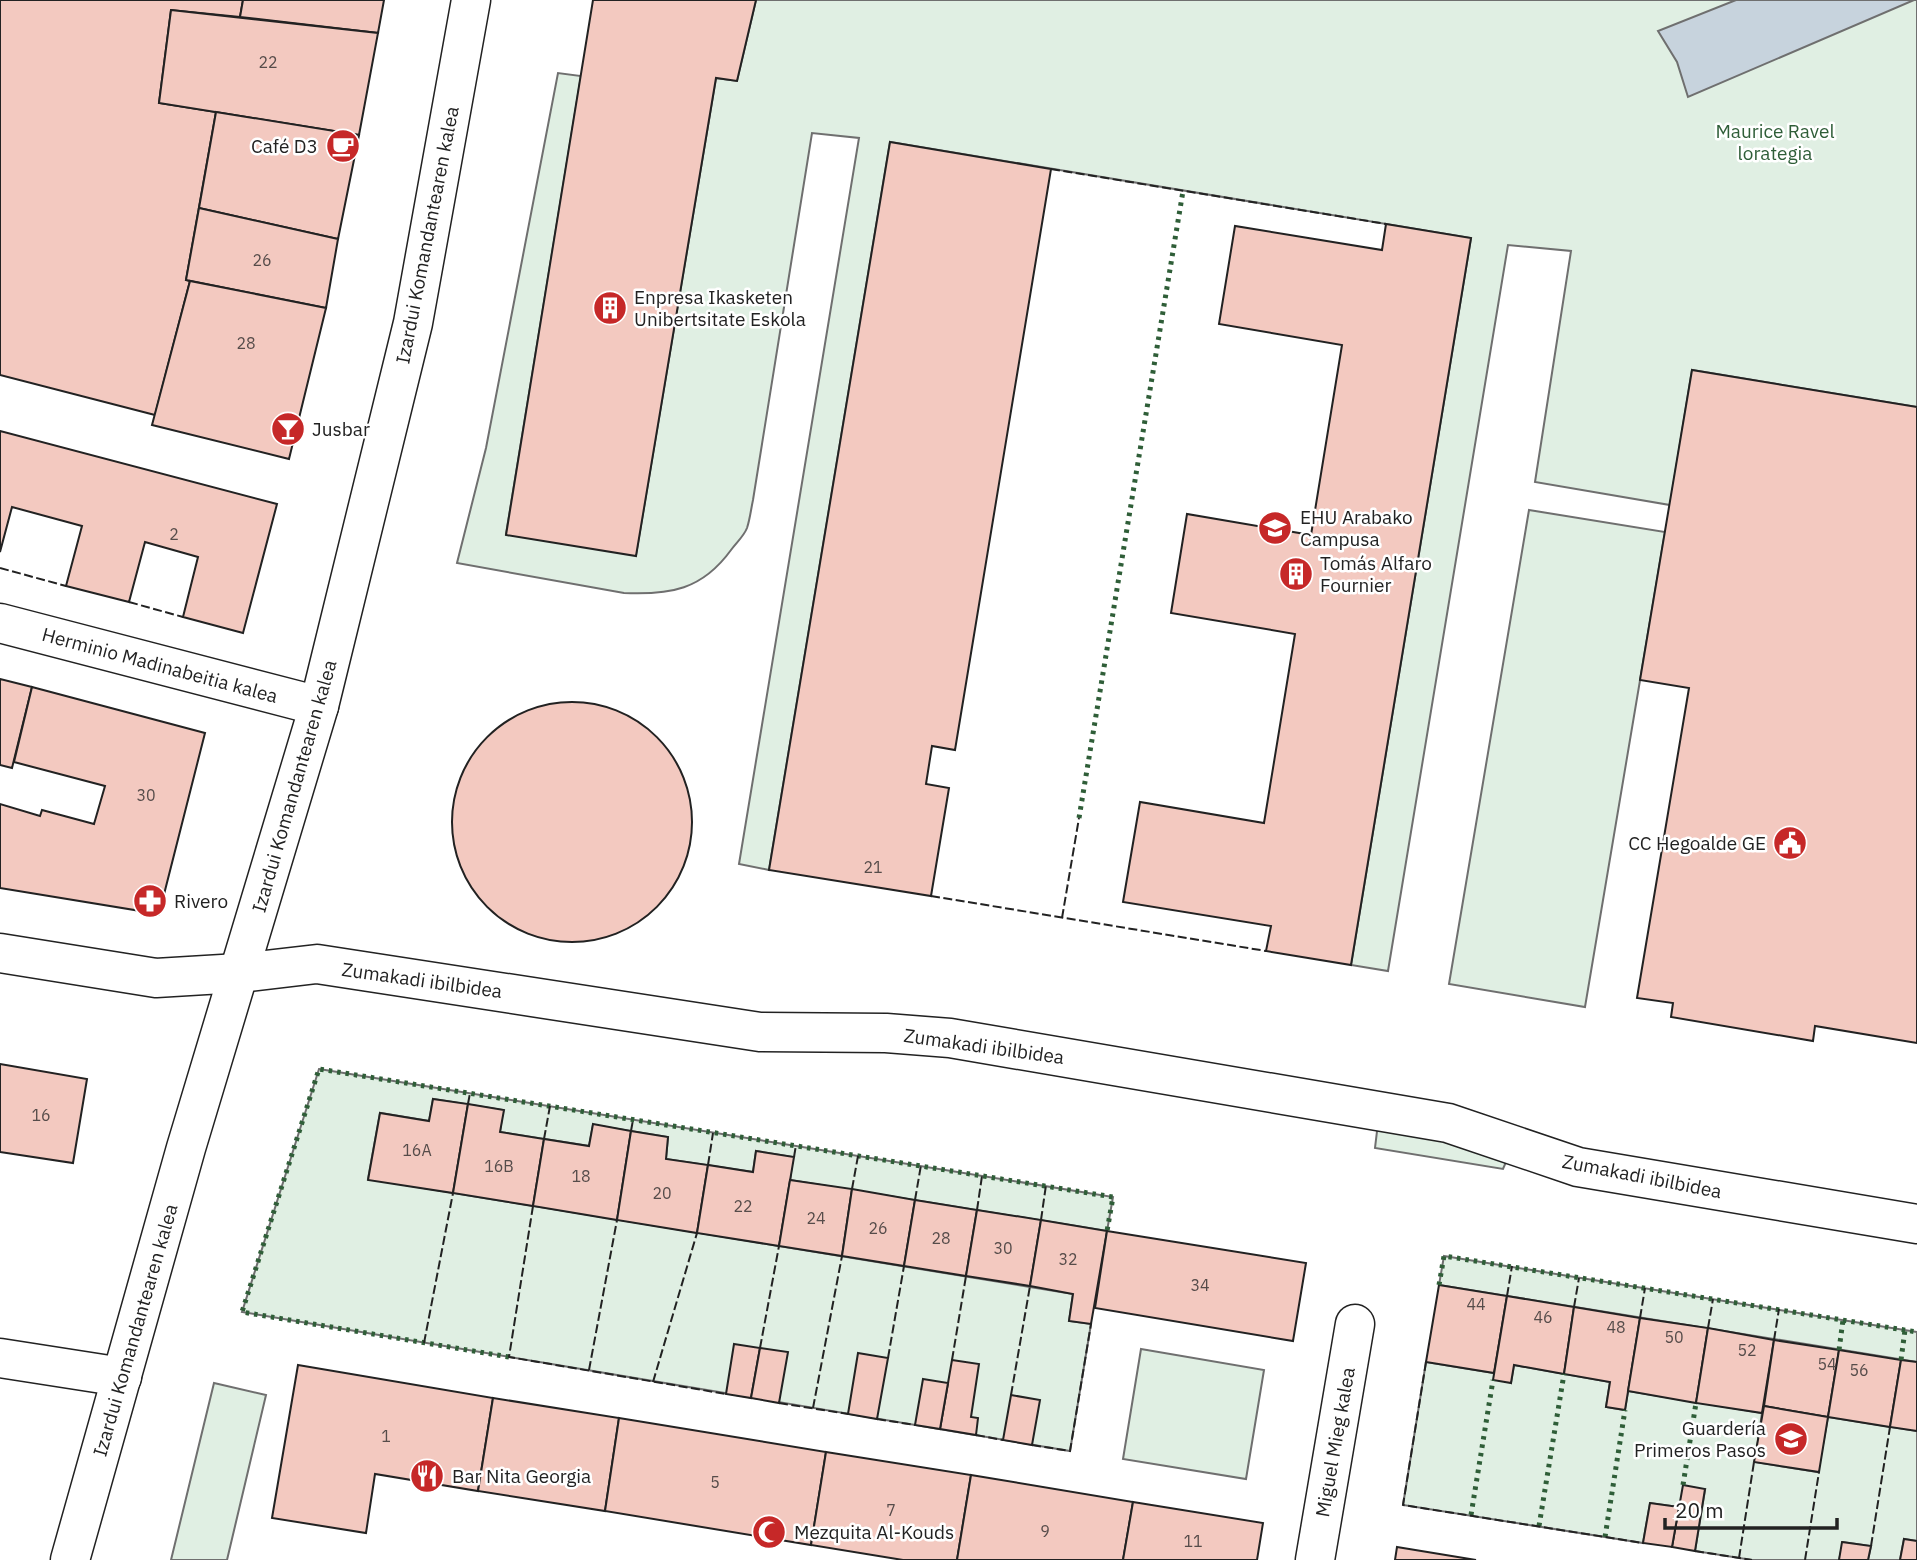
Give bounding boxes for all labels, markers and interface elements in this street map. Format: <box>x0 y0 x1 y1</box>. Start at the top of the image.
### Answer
house number: 22 <box>258 52 278 72</box>
street label: Izardui Komandantearen kalea <box>390 104 464 366</box>
park label: Maurice Ravel lorategia <box>1715 119 1835 165</box>
cafe icon: Café D3 <box>324 127 362 165</box>
place label: Café D3 <box>251 134 318 158</box>
house number: 26 <box>252 250 272 270</box>
place label: Enpresa Ikasketen Unibertsitate Eskola <box>634 285 806 331</box>
building icon: Enpresa Ikasketen Unibertsitate Eskola <box>591 289 629 327</box>
house number: 28 <box>236 333 256 353</box>
bar icon: Jusbar <box>269 410 307 448</box>
place label: Jusbar <box>312 417 370 441</box>
place label: EHU Arabako Campusa <box>1300 505 1413 551</box>
school or university icon: EHU Arabako Campusa <box>1256 509 1294 547</box>
house number: 2 <box>169 524 179 544</box>
place label: Tomás Alfaro Fournier <box>1320 551 1432 597</box>
building icon: Tomás Alfaro Fournier <box>1277 555 1315 593</box>
street label: Herminio Madinabeitia kalea <box>39 622 281 708</box>
street label: Izardui Komandantearen kalea <box>246 657 342 915</box>
house number: 30 <box>136 785 156 805</box>
public building icon: CC Hegoalde GE <box>1771 824 1809 862</box>
place label: CC Hegoalde GE <box>1628 831 1766 855</box>
house number: 21 <box>863 857 883 877</box>
pharmacy icon: Rivero <box>131 882 169 920</box>
place label: Rivero <box>174 889 228 913</box>
street label: Zumakadi ibilbidea <box>340 957 504 1003</box>
street label: Zumakadi ibilbidea <box>902 1023 1066 1069</box>
house number: 16 <box>31 1105 51 1125</box>
house number: 16A <box>402 1140 432 1160</box>
street label: Zumakadi ibilbidea <box>1560 1149 1724 1203</box>
house number: 16B <box>484 1156 514 1176</box>
house number: 18 <box>571 1166 591 1186</box>
house number: 20 <box>652 1183 672 1203</box>
house number: 22 <box>733 1196 753 1216</box>
street label: Izardui Komandantearen kalea <box>87 1201 183 1459</box>
house number: 24 <box>806 1208 826 1228</box>
house number: 26 <box>868 1218 888 1238</box>
house number: 28 <box>931 1228 951 1248</box>
house number: 30 <box>993 1238 1013 1258</box>
house number: 32 <box>1058 1249 1078 1269</box>
house number: 34 <box>1190 1275 1210 1295</box>
house number: 44 <box>1466 1294 1486 1314</box>
house number: 46 <box>1533 1307 1553 1327</box>
house number: 48 <box>1606 1317 1626 1337</box>
house number: 50 <box>1664 1327 1684 1347</box>
house number: 52 <box>1737 1340 1757 1360</box>
house number: 54 <box>1817 1354 1837 1374</box>
house number: 56 <box>1849 1360 1869 1380</box>
street label: Miguel Mieg kalea <box>1310 1365 1360 1519</box>
place label: Guardería Primeros Pasos <box>1634 1416 1766 1462</box>
school or university icon: Guardería Primeros Pasos <box>1772 1420 1810 1458</box>
house number: 1 <box>381 1426 391 1446</box>
restaurant icon: Bar Nita Georgia <box>408 1457 446 1495</box>
place label: Bar Nita Georgia <box>452 1464 591 1488</box>
house number: 5 <box>710 1472 720 1492</box>
scale bar <box>1665 1486 1836 1530</box>
text: 20 m <box>1675 1496 1724 1524</box>
house number: 7 <box>886 1500 896 1520</box>
mosque icon: Mezquita Al-Kouds <box>750 1513 788 1551</box>
place label: Mezquita Al-Kouds <box>794 1520 954 1544</box>
house number: 9 <box>1040 1521 1050 1541</box>
house number: 11 <box>1183 1531 1203 1551</box>

